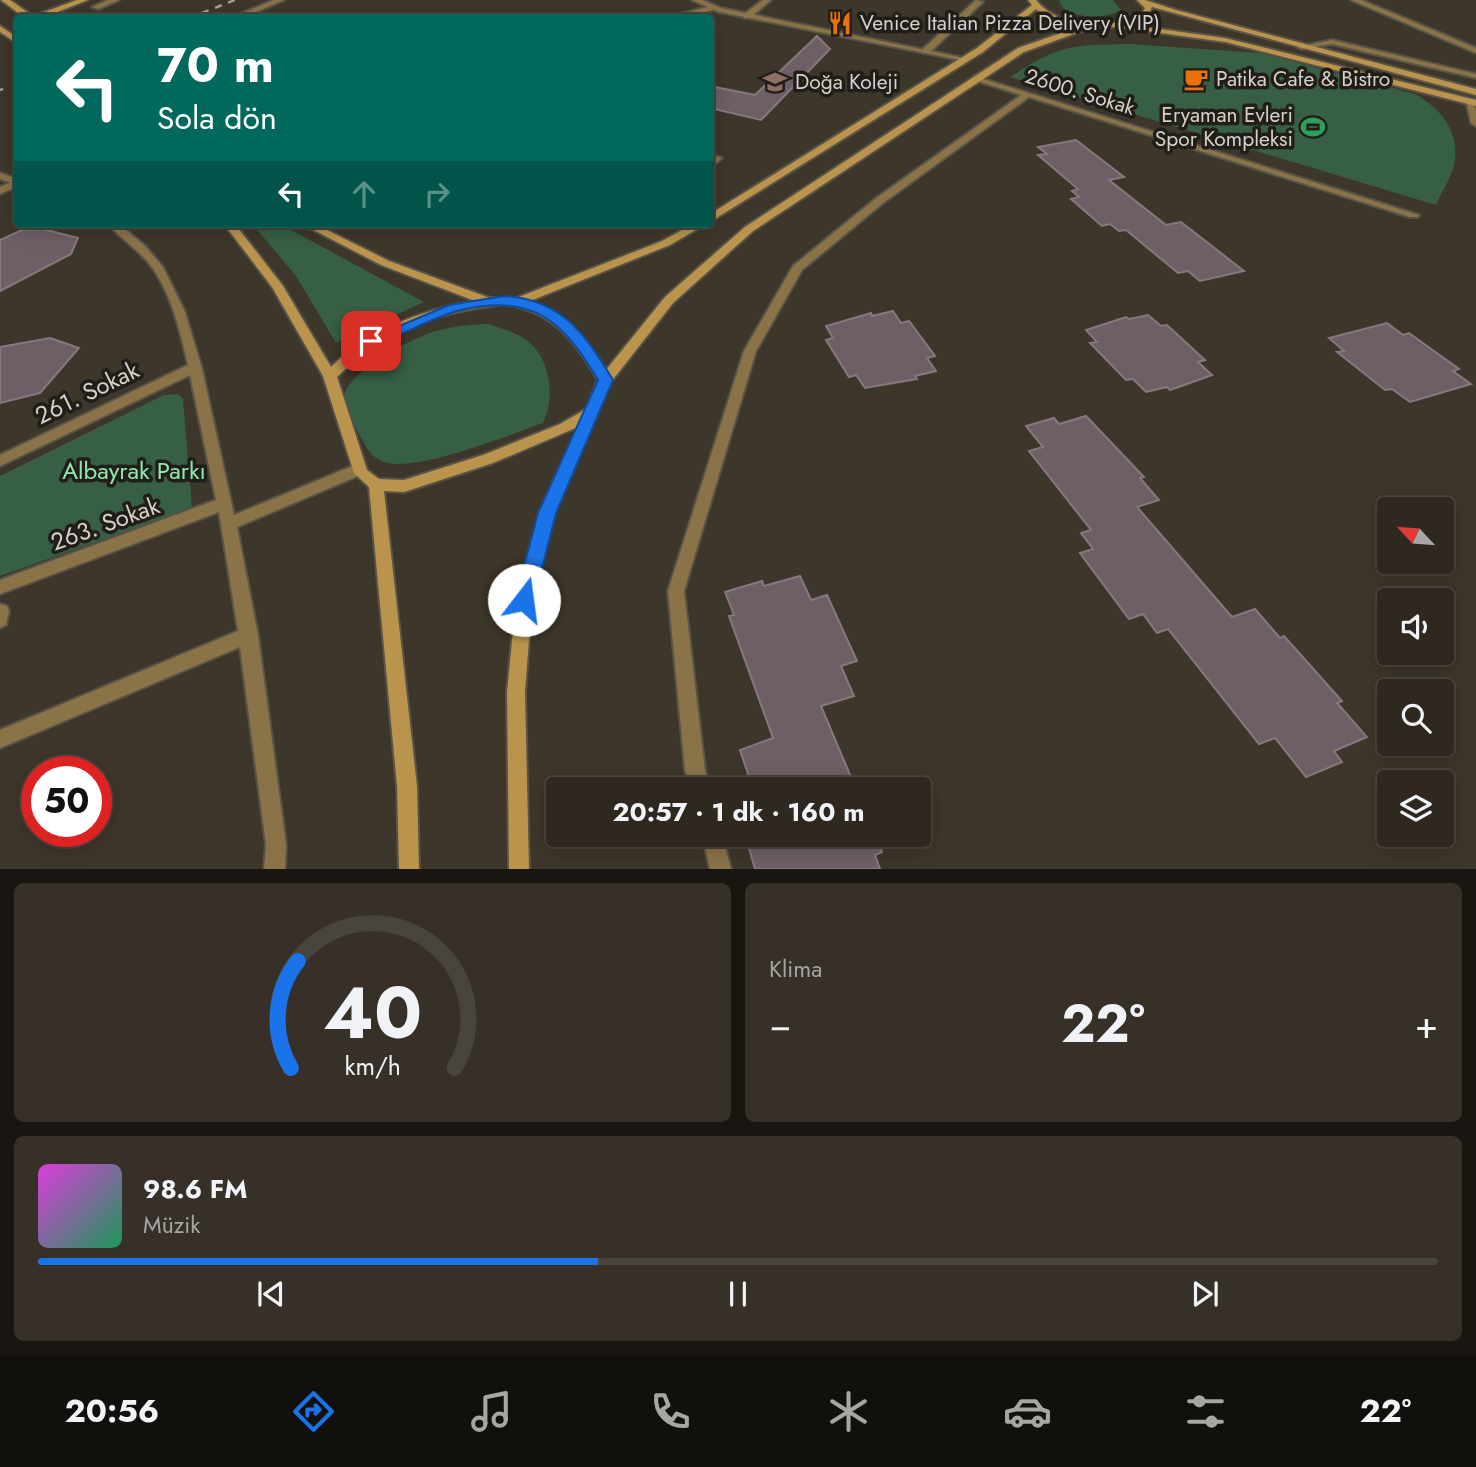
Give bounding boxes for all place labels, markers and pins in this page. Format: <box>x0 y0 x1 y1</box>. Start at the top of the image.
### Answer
place label: Venice Italian Pizza Delivery (VIP) <box>860 8 1160 38</box>
restaurant icon: Venice Italian Pizza Delivery (VIP) <box>826 9 854 37</box>
place label: Patika Cafe & Bistro <box>1216 64 1390 94</box>
cafe icon: Patika Cafe & Bistro <box>1182 65 1210 93</box>
place label: Doğa Koleji <box>795 67 898 97</box>
school or university icon: Doğa Koleji <box>761 68 789 96</box>
place label: Eryaman Evleri Spor Kompleksi <box>1155 100 1293 154</box>
sports icon: Eryaman Evleri Spor Kompleksi <box>1299 113 1327 141</box>
pin <box>341 311 401 371</box>

